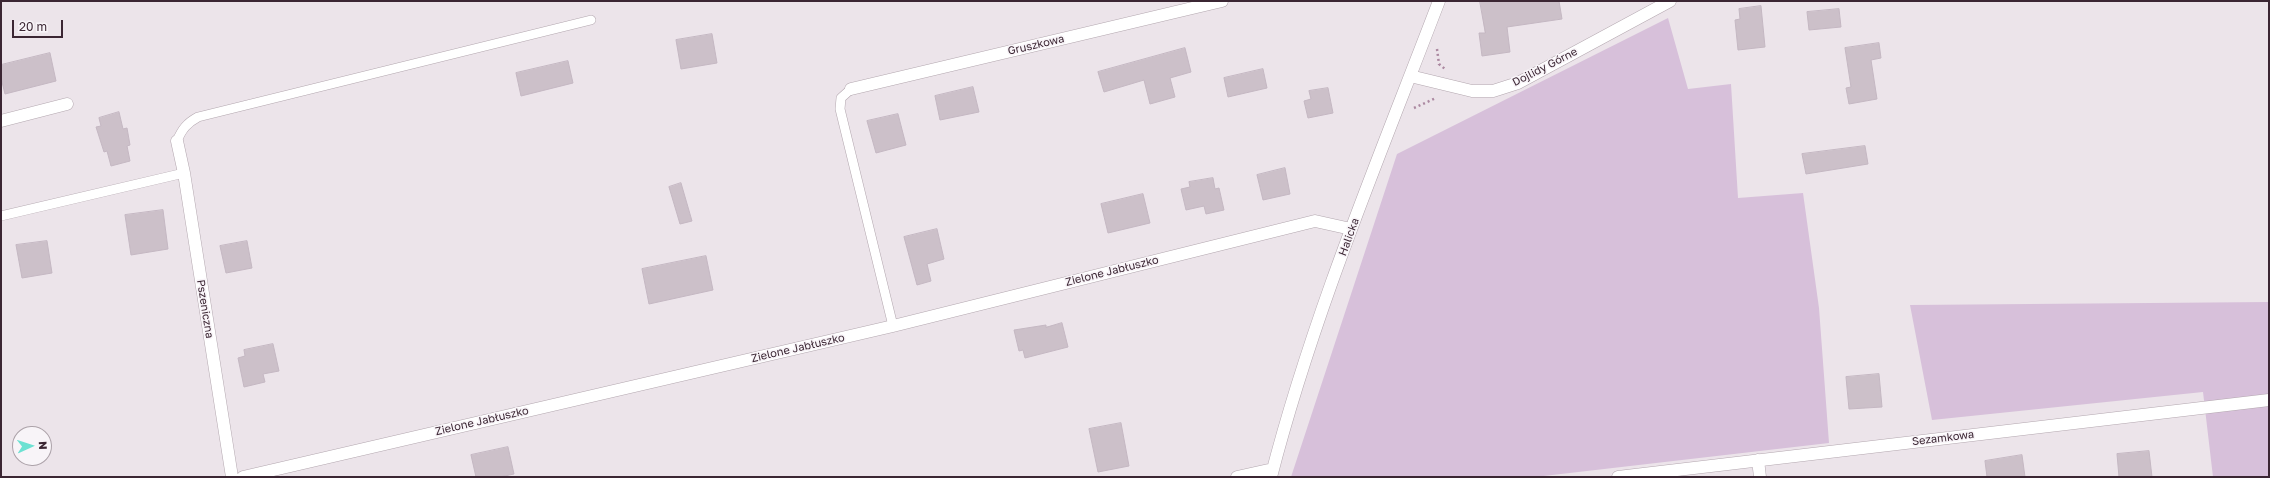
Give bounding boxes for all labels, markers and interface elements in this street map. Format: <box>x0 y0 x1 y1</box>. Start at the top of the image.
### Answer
scale bar <box>14 12 65 38</box>
text: 20 m <box>19 19 47 34</box>
street label: Gruszkowa <box>1006 32 1066 58</box>
street label: Dojlidy Górne <box>1510 45 1580 89</box>
street label: Halicka <box>1336 216 1362 258</box>
street label: Zielone Jabłuszko <box>1064 253 1160 289</box>
street label: Pszeniczna <box>194 279 216 339</box>
street label: Zielone Jabłuszko <box>750 331 846 365</box>
street label: Zielone Jabłuszko <box>434 404 530 438</box>
north arrow <box>12 426 52 466</box>
street label: Sezamkowa <box>1911 428 1975 448</box>
text: N <box>37 441 50 450</box>

